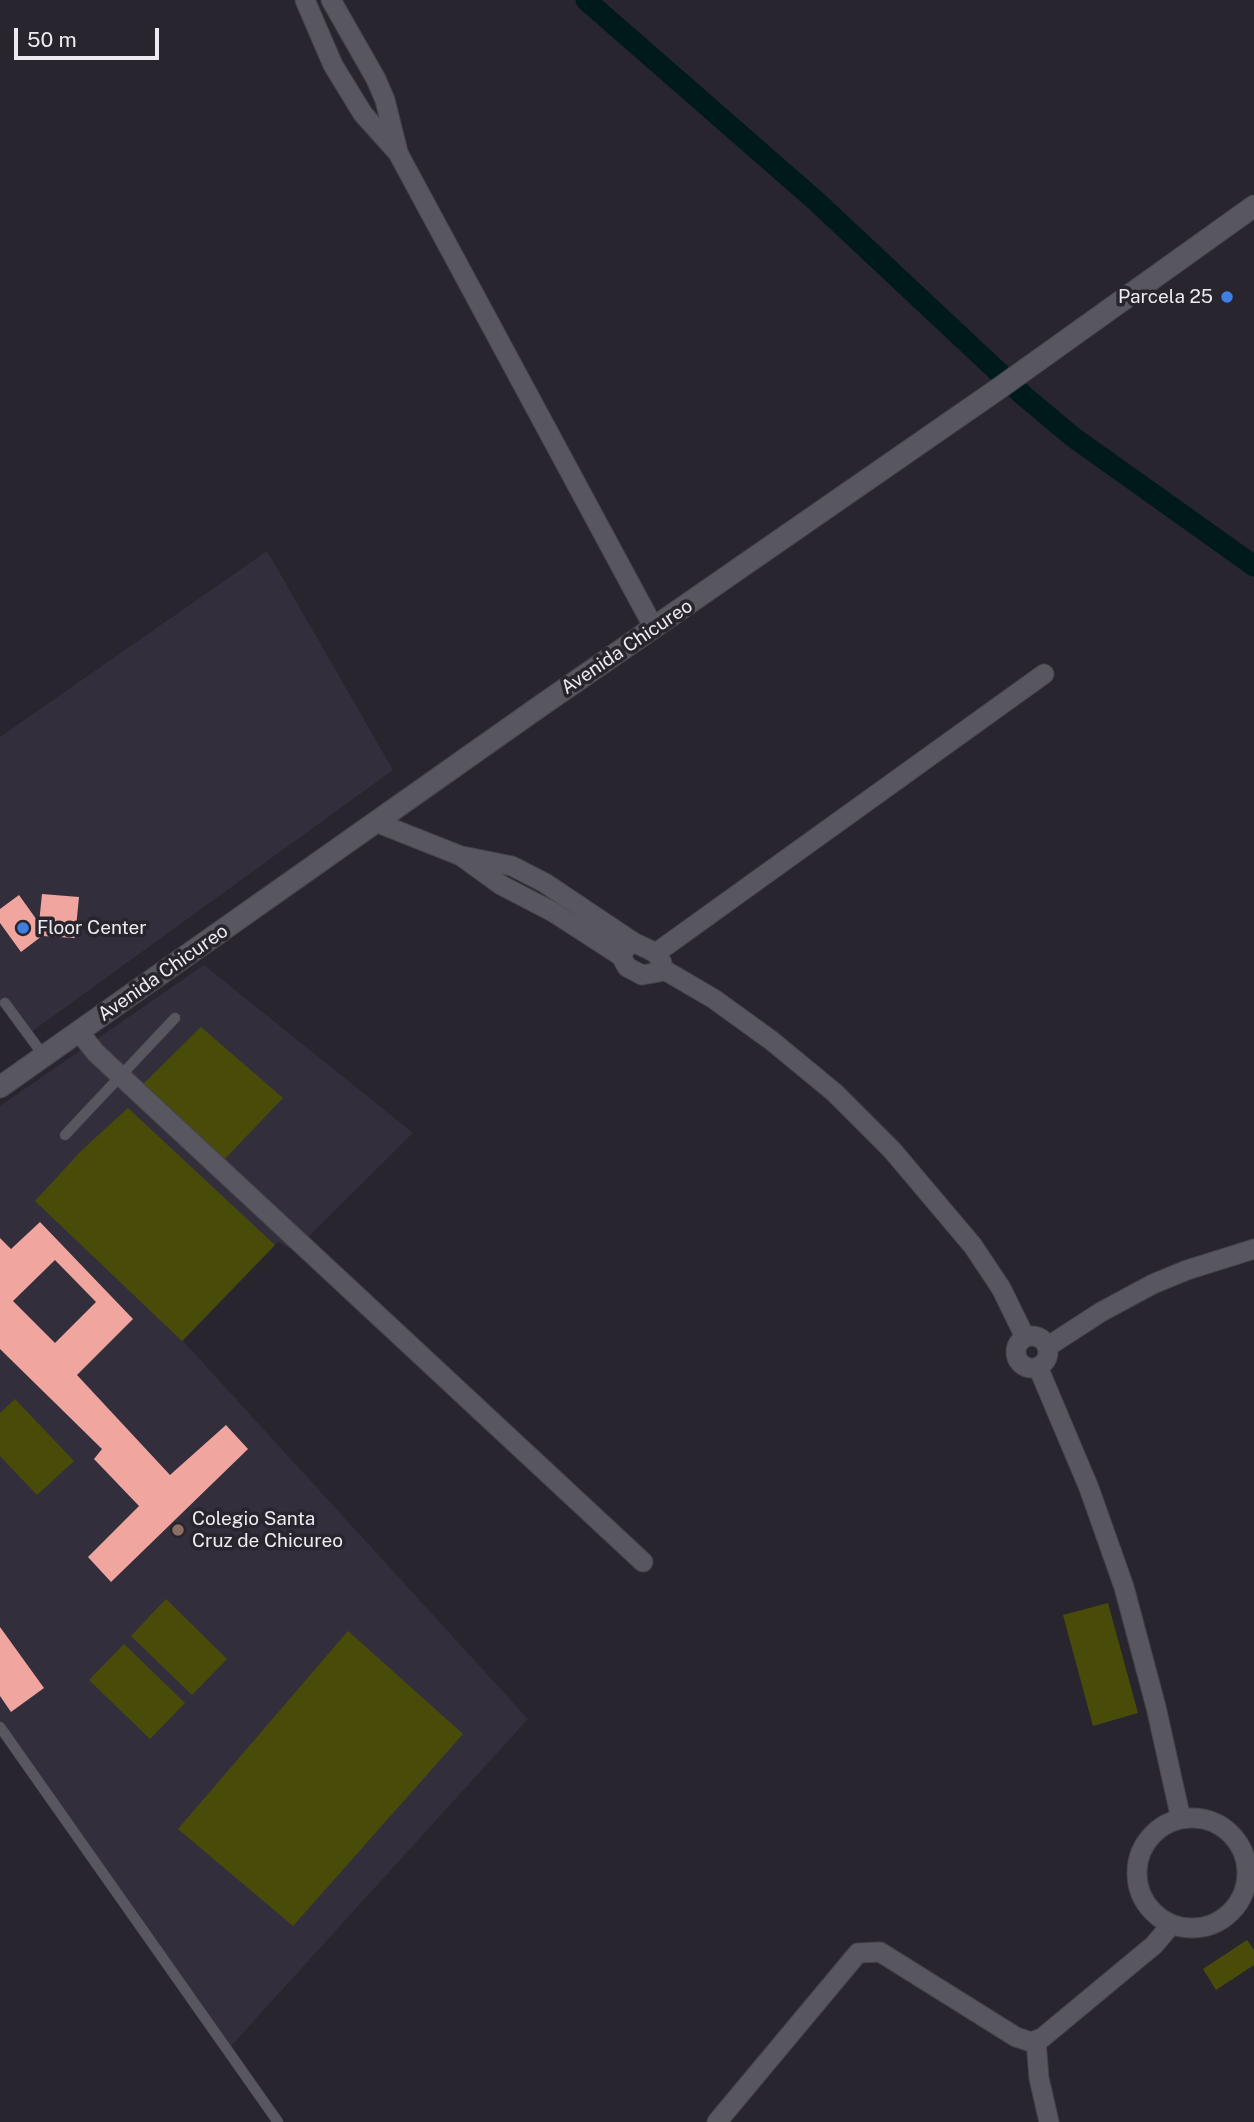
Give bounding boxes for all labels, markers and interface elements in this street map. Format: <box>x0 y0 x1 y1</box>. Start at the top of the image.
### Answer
scale bar <box>18 14 163 58</box>
text: 50 m <box>27 27 77 52</box>
place label: Parcela 25 <box>1118 286 1213 308</box>
marker: Parcela 25 <box>1219 289 1235 305</box>
street label: Avenida Chicureo <box>557 595 697 699</box>
place label: Floor Center <box>37 917 147 939</box>
marker: Floor Center <box>15 920 31 936</box>
street label: Avenida Chicureo <box>94 920 232 1026</box>
place label: Colegio Santa Cruz de Chicureo <box>192 1508 343 1552</box>
marker: Colegio Santa Cruz de Chicureo <box>170 1522 186 1538</box>

